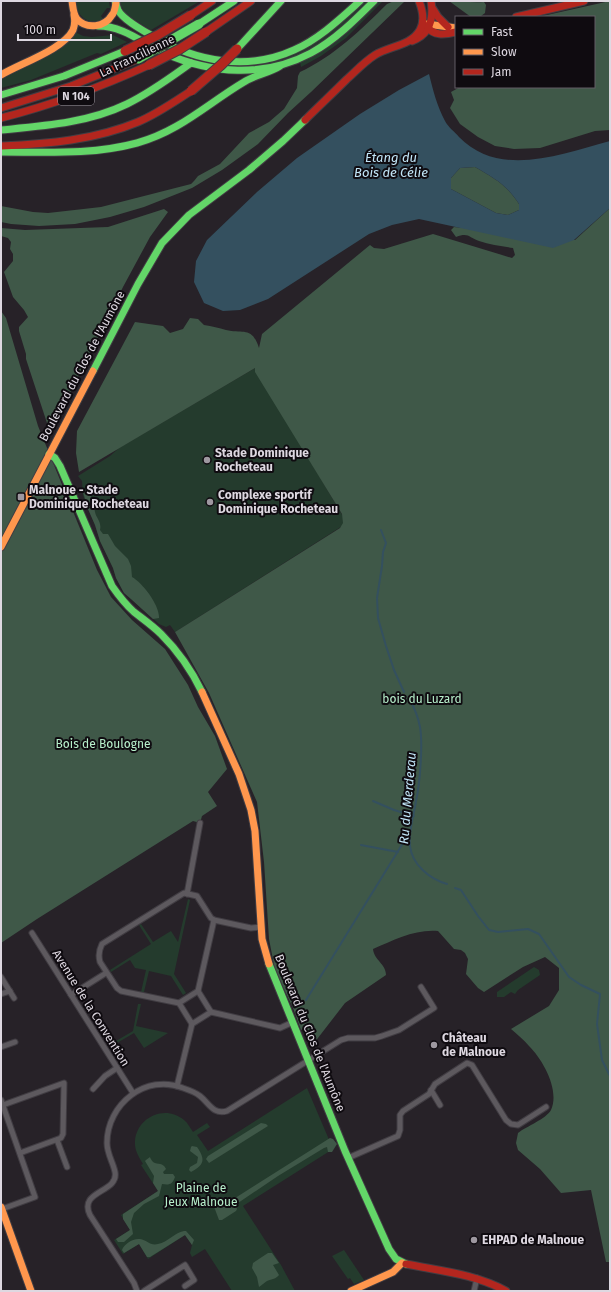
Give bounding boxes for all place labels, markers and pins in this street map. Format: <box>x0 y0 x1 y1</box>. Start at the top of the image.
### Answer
place label: Stade Dominique Rocheteau <box>215 446 309 474</box>
marker: Stade Dominique Rocheteau <box>202 455 212 465</box>
place label: Malnoue - Stade Dominique Rocheteau <box>29 483 149 511</box>
place label: Complexe sportif Dominique Rocheteau <box>218 488 338 516</box>
marker: Malnoue - Stade Dominique Rocheteau <box>16 492 26 502</box>
marker: Complexe sportif Dominique Rocheteau <box>205 497 215 507</box>
place label: Château de Malnoue <box>442 1031 506 1059</box>
marker: Château de Malnoue <box>429 1040 439 1050</box>
place label: EHPAD de Malnoue <box>482 1233 584 1247</box>
marker: EHPAD de Malnoue <box>469 1235 479 1245</box>

